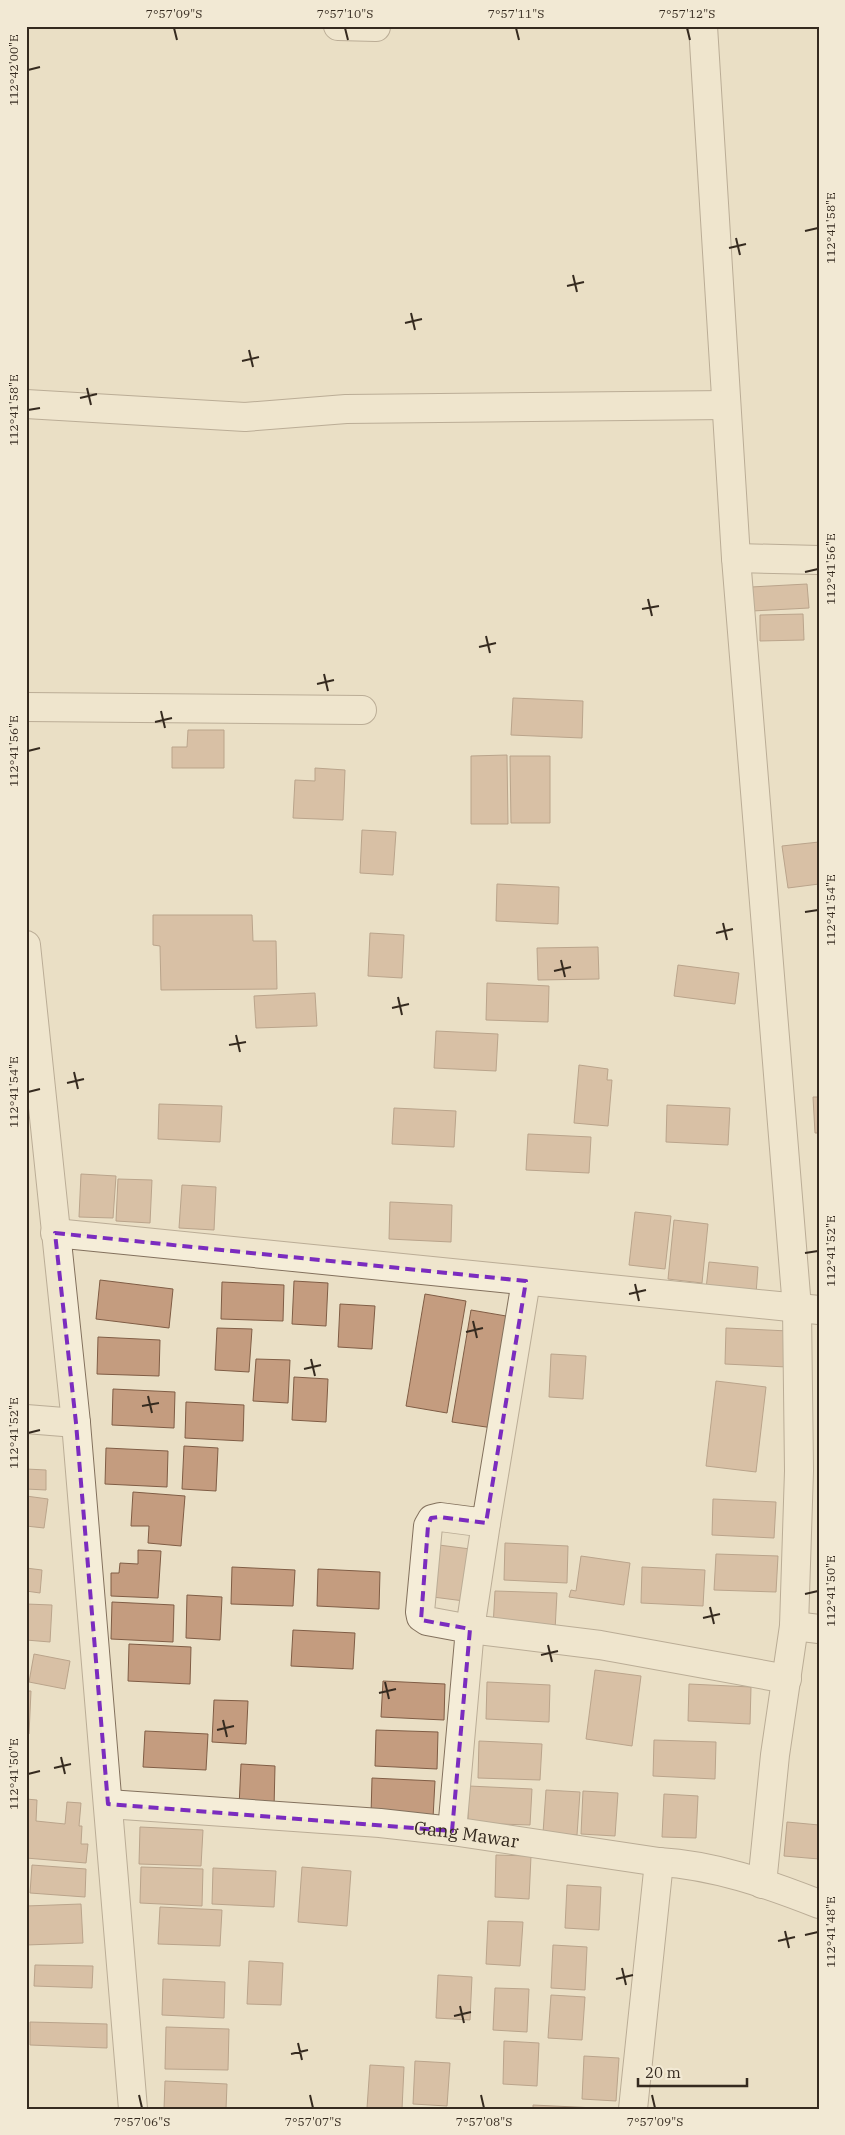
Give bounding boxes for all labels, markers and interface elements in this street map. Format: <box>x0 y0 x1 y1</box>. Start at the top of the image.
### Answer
text: 7°57'09"S <box>146 6 202 21</box>
text: 7°57'10"S <box>317 6 373 21</box>
text: 7°57'11"S <box>488 6 544 21</box>
text: 7°57'12"S <box>659 6 715 21</box>
text: 112°42'00"E <box>6 34 21 106</box>
text: 112°41'58"E <box>823 192 838 264</box>
text: 112°41'58"E <box>6 374 21 446</box>
text: 112°41'56"E <box>823 533 838 605</box>
text: 112°41'56"E <box>6 715 21 787</box>
text: 112°41'54"E <box>823 874 838 946</box>
text: 112°41'54"E <box>6 1056 21 1128</box>
text: 112°41'52"E <box>823 1215 838 1287</box>
text: 112°41'52"E <box>6 1397 21 1469</box>
text: 112°41'50"E <box>823 1555 838 1627</box>
text: 112°41'50"E <box>6 1738 21 1810</box>
street label: Gang Mawar <box>413 1815 521 1852</box>
text: 112°41'48"E <box>823 1896 838 1968</box>
scale bar <box>638 2055 746 2087</box>
text: 20 m <box>645 2063 681 2082</box>
text: 7°57'06"S <box>114 2114 170 2129</box>
text: 7°57'07"S <box>285 2114 341 2129</box>
text: 7°57'08"S <box>456 2114 512 2129</box>
text: 7°57'09"S <box>627 2114 683 2129</box>

